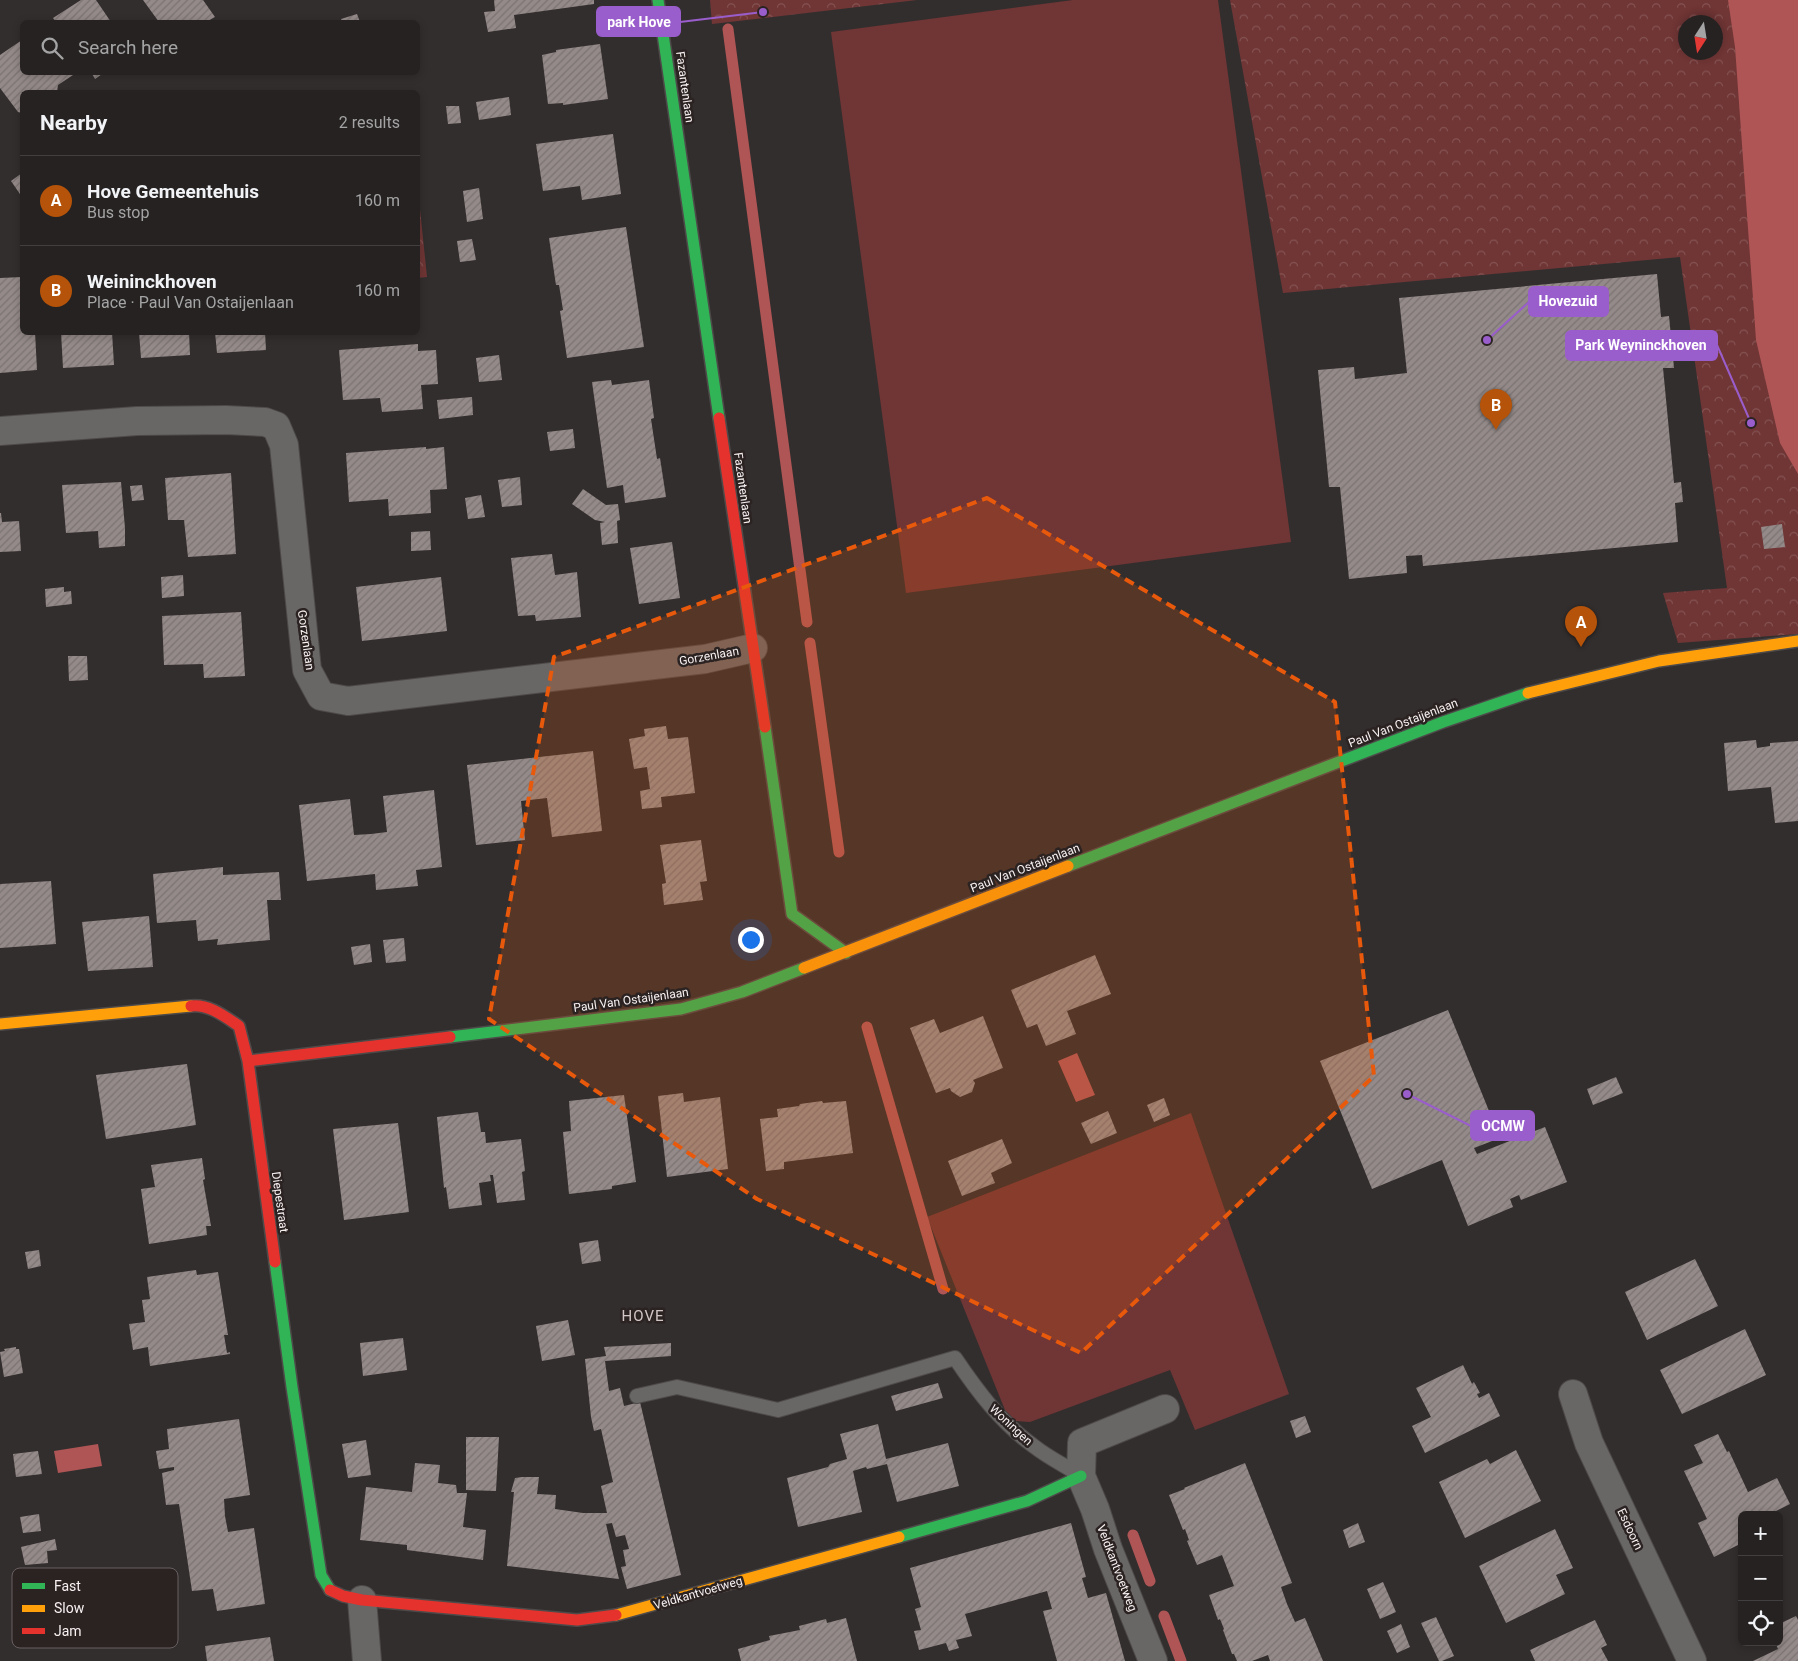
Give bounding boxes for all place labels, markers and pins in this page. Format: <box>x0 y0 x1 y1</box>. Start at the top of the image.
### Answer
callout: park Hove <box>597 7 680 36</box>
callout: Hovezuid <box>1529 287 1608 316</box>
callout: Park Weyninckhoven <box>1566 331 1717 360</box>
pin: B <box>1480 389 1512 430</box>
pin: A <box>1565 606 1597 647</box>
callout: OCMW <box>1471 1111 1534 1140</box>

